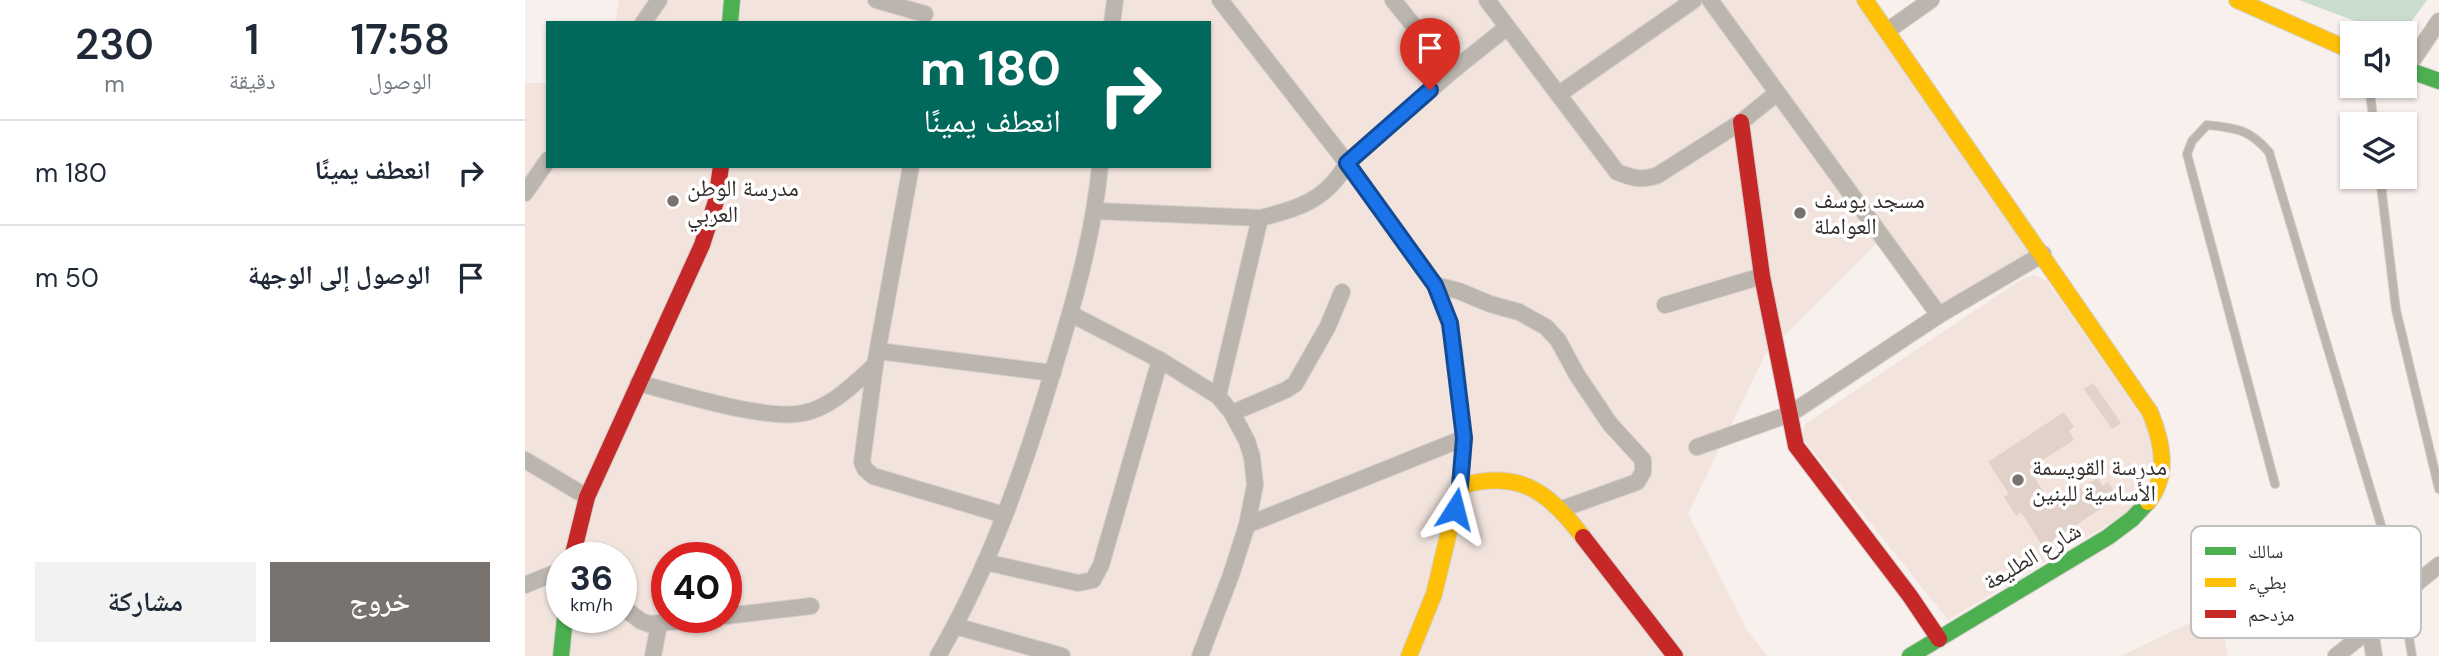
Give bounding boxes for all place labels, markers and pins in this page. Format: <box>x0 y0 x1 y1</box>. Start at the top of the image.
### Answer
pin <box>1400 18 1460 90</box>
place label: مدرسة الوطن العربي <box>687 173 799 233</box>
place label: مسجد يوسف العواملة <box>1814 185 1925 241</box>
marker: مدرسة الوطن العربي <box>665 193 681 209</box>
marker: مسجد يوسف العواملة <box>1792 205 1808 221</box>
place label: مدرسة القويسمة الأساسية للبنين <box>2032 452 2167 508</box>
marker: مدرسة القويسمة الأساسية للبنين <box>2010 472 2026 488</box>

